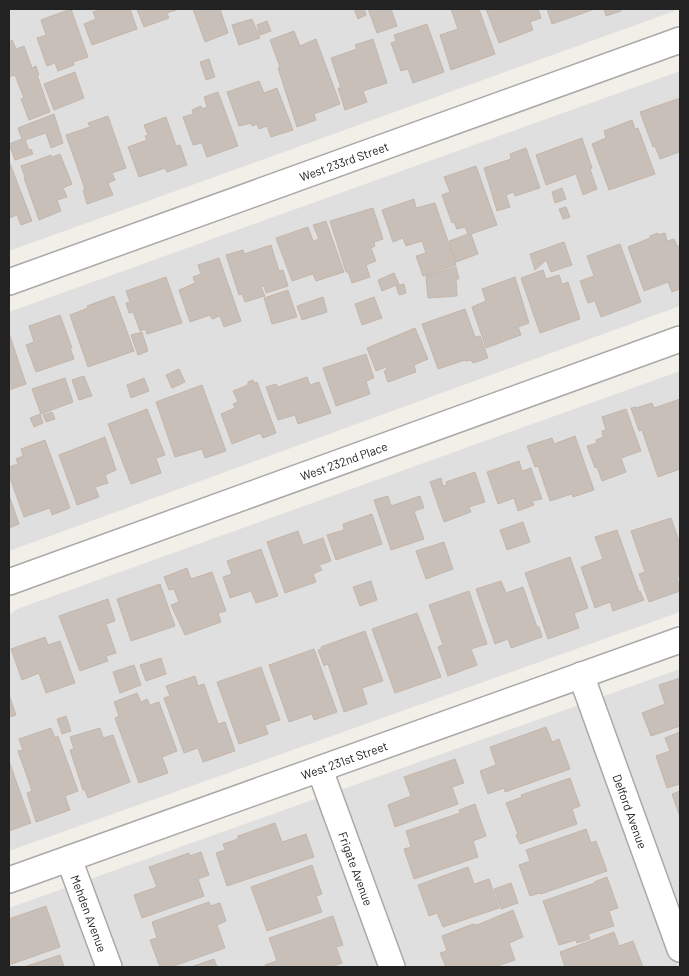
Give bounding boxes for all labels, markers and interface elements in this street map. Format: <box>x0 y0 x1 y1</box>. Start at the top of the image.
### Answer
street label: West 233rd Street <box>297 139 390 184</box>
street label: West 232nd Place <box>298 439 389 483</box>
street label: West 231st Street <box>299 738 389 782</box>
street label: Delford Avenue <box>610 772 650 851</box>
street label: Frigate Avenue <box>336 830 376 908</box>
street label: Mehden Avenue <box>68 873 110 954</box>

